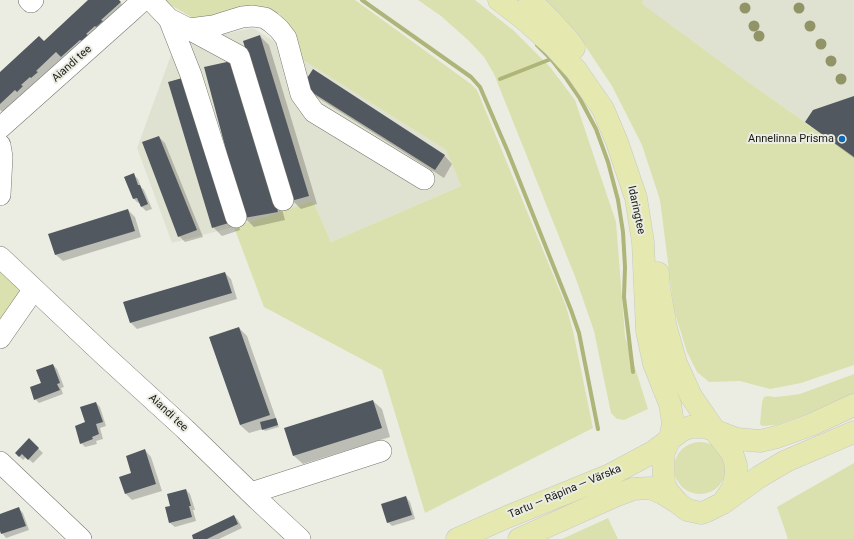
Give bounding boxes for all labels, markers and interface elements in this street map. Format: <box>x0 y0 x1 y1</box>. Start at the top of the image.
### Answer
street label: Aiandi tee <box>49 43 95 85</box>
place label: Annelinna Prisma <box>748 132 834 146</box>
marker: Annelinna Prisma <box>837 134 847 144</box>
street label: Idaringtee <box>624 185 648 235</box>
street label: Aiandi tee <box>146 392 190 434</box>
street label: Tartu — Räpina — Värska <box>507 462 623 522</box>

